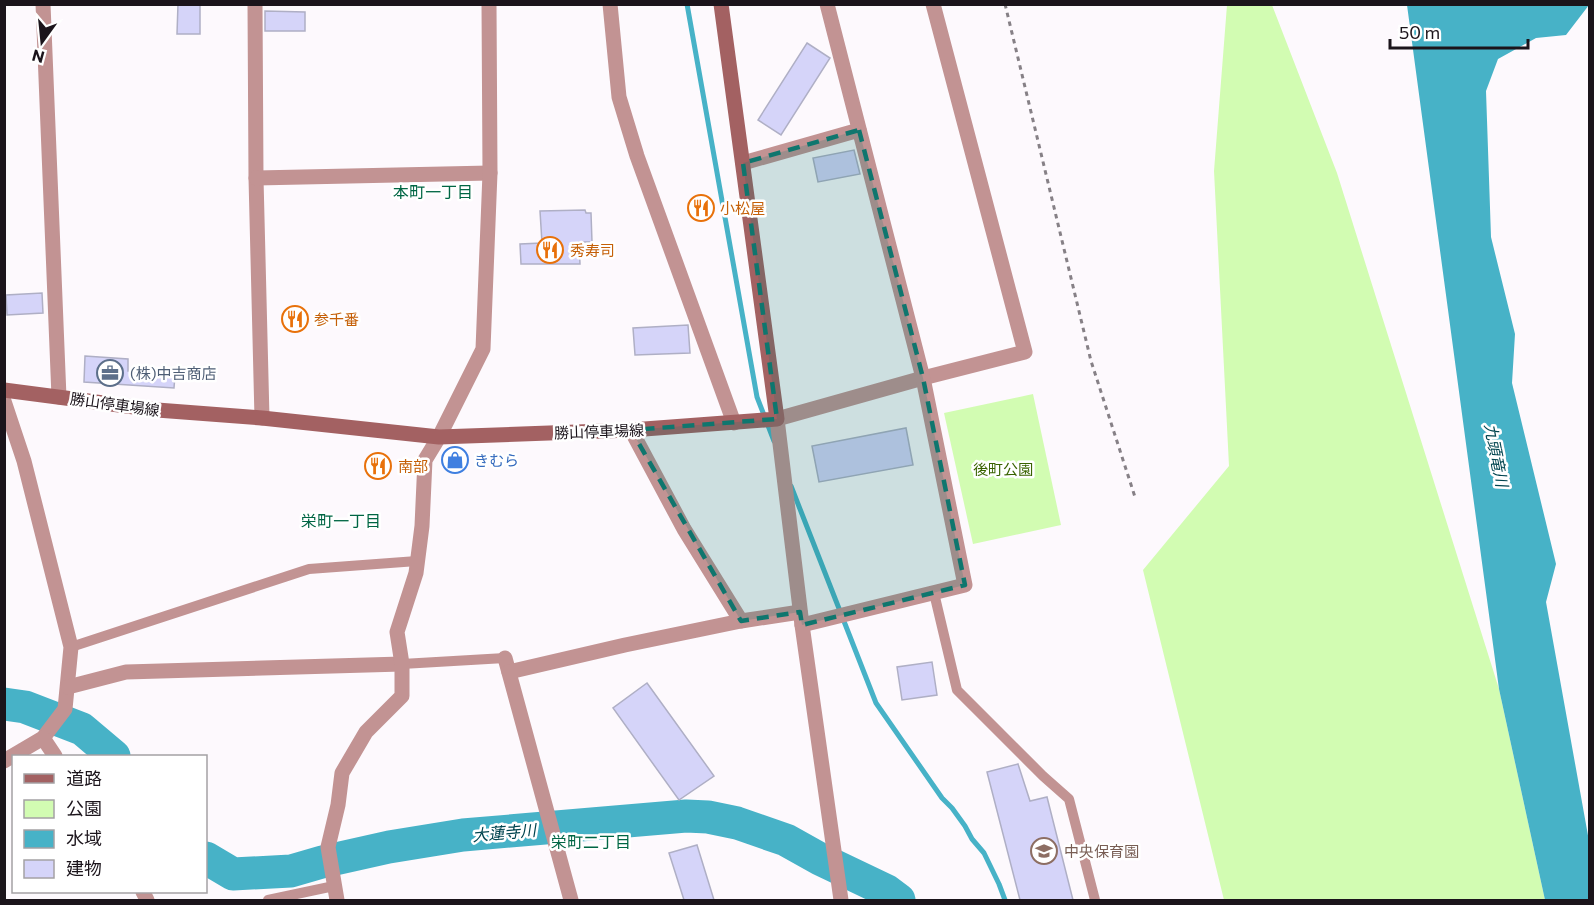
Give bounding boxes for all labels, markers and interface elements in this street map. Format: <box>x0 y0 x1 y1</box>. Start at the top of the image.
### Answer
north arrow <box>12 12 72 72</box>
scale bar <box>1390 12 1528 50</box>
text: 50 m <box>1399 21 1440 43</box>
text: N <box>30 46 46 68</box>
district label: 本町一丁目 <box>393 182 473 201</box>
restaurant icon: 小松屋 <box>686 193 716 223</box>
place label: 小松屋 <box>720 199 765 217</box>
restaurant icon: 秀寿司 <box>535 235 565 265</box>
place label: 秀寿司 <box>570 241 615 259</box>
restaurant icon: 参千番 <box>280 304 310 334</box>
place label: 参千番 <box>314 310 359 328</box>
office icon: (株)中吉商店 <box>95 358 125 388</box>
place label: (株)中吉商店 <box>130 364 217 382</box>
street label: 勝山停車場線 <box>69 389 161 419</box>
street label: 勝山停車場線 <box>554 420 644 442</box>
water label: 九頭竜川 <box>1482 422 1513 490</box>
shop icon: きむら <box>440 445 470 475</box>
restaurant icon: 南部 <box>363 451 393 481</box>
place label: きむら <box>474 451 519 469</box>
place label: 南部 <box>398 457 428 475</box>
park label: 後町公園 <box>973 460 1033 478</box>
district label: 栄町一丁目 <box>301 511 381 530</box>
legend <box>12 755 207 893</box>
text: 道路 <box>66 767 102 789</box>
text: 公園 <box>66 797 102 819</box>
water label: 大蓮寺川 <box>471 820 539 844</box>
text: 水域 <box>66 827 102 849</box>
district label: 栄町二丁目 <box>551 832 631 851</box>
school or university icon: 中央保育園 <box>1029 836 1059 866</box>
place label: 中央保育園 <box>1064 842 1139 860</box>
text: 建物 <box>66 857 102 879</box>

